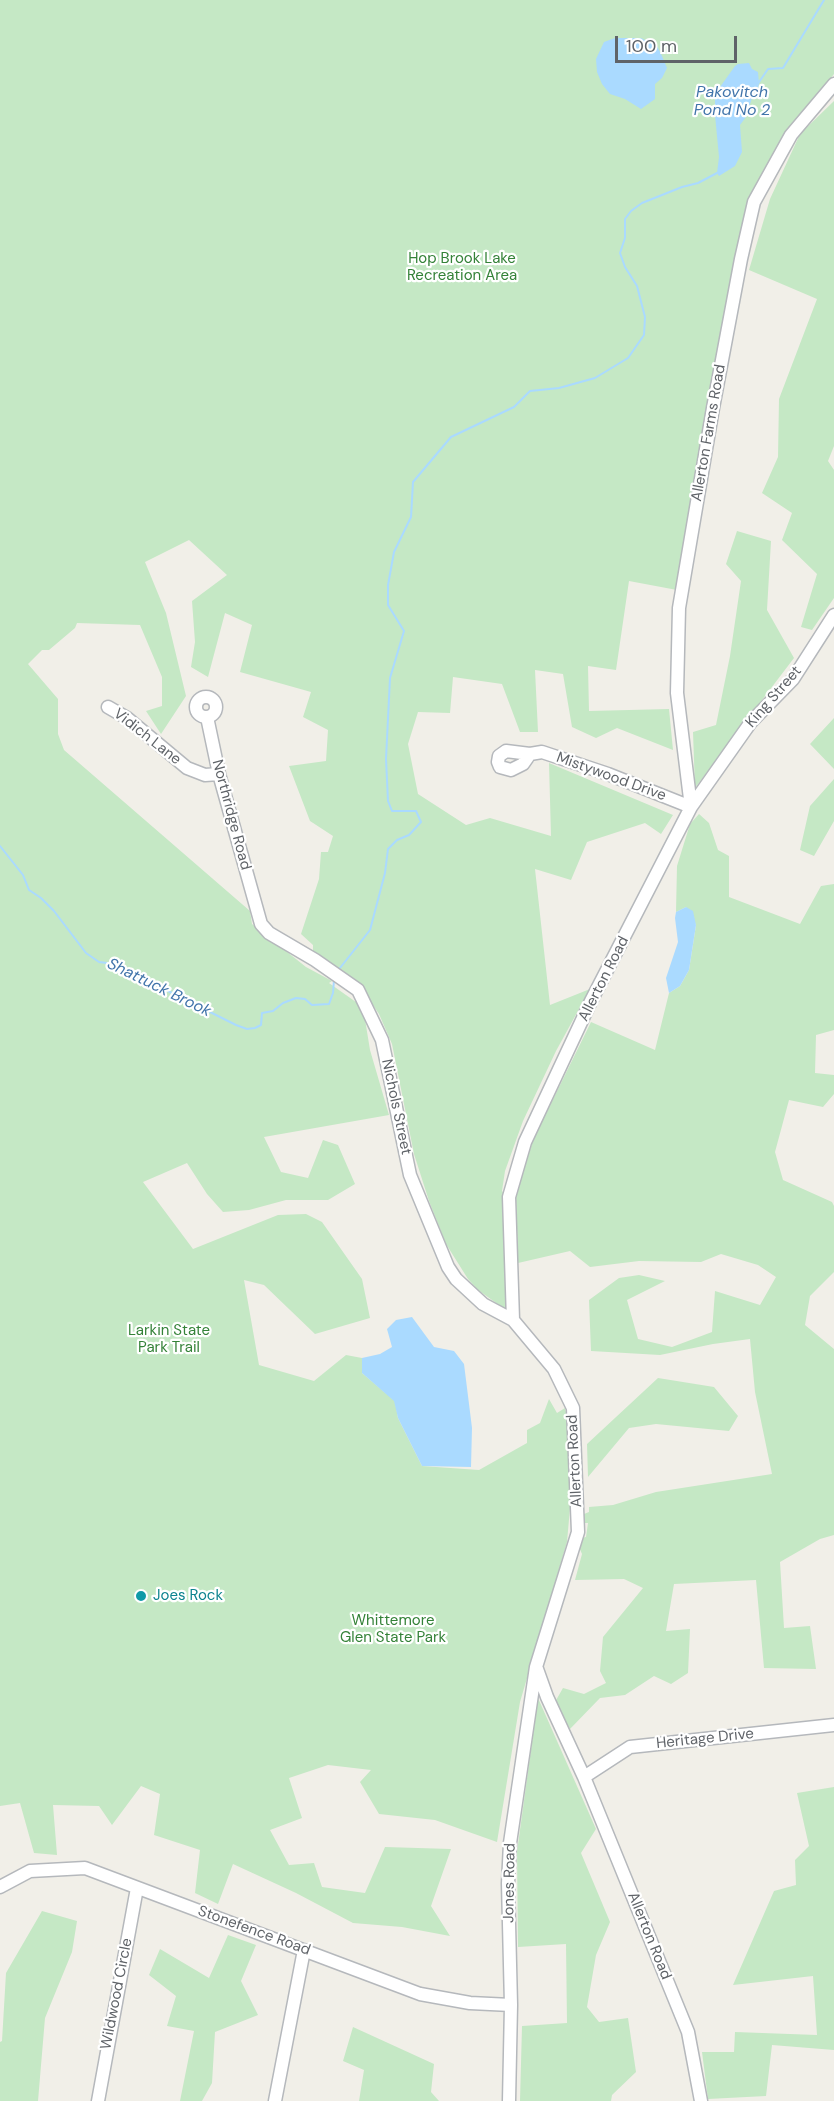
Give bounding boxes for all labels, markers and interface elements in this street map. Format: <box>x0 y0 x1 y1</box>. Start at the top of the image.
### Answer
scale bar <box>618 24 740 62</box>
text: 100 m <box>626 34 677 58</box>
water label: Pakovitch Pond No 2 <box>694 83 770 121</box>
park label: Hop Brook Lake Recreation Area <box>407 250 517 285</box>
street label: Allerton Farms Road <box>688 363 730 503</box>
street label: King Street <box>742 662 806 732</box>
street label: Vidich Lane <box>110 705 184 769</box>
street label: Mistywood Drive <box>554 749 668 805</box>
street label: Northridge Road <box>208 758 254 872</box>
street label: Allerton Road <box>575 934 633 1024</box>
water label: Shattuck Brook <box>104 955 214 1021</box>
street label: Nichols Street <box>377 1057 415 1157</box>
park label: Larkin State Park Trail <box>128 1322 210 1357</box>
street label: Allerton Road <box>564 1414 586 1508</box>
place label: Joes Rock <box>153 1587 223 1605</box>
marker: Joes Rock <box>134 1589 148 1603</box>
park label: Whittemore Glen State Park <box>340 1612 446 1647</box>
street label: Heritage Drive <box>655 1725 755 1753</box>
street label: Jones Road <box>500 1843 520 1923</box>
street label: Allerton Road <box>623 1890 675 1982</box>
street label: Stonefence Road <box>195 1902 313 1960</box>
street label: Wildwood Circle <box>97 1937 137 2051</box>

